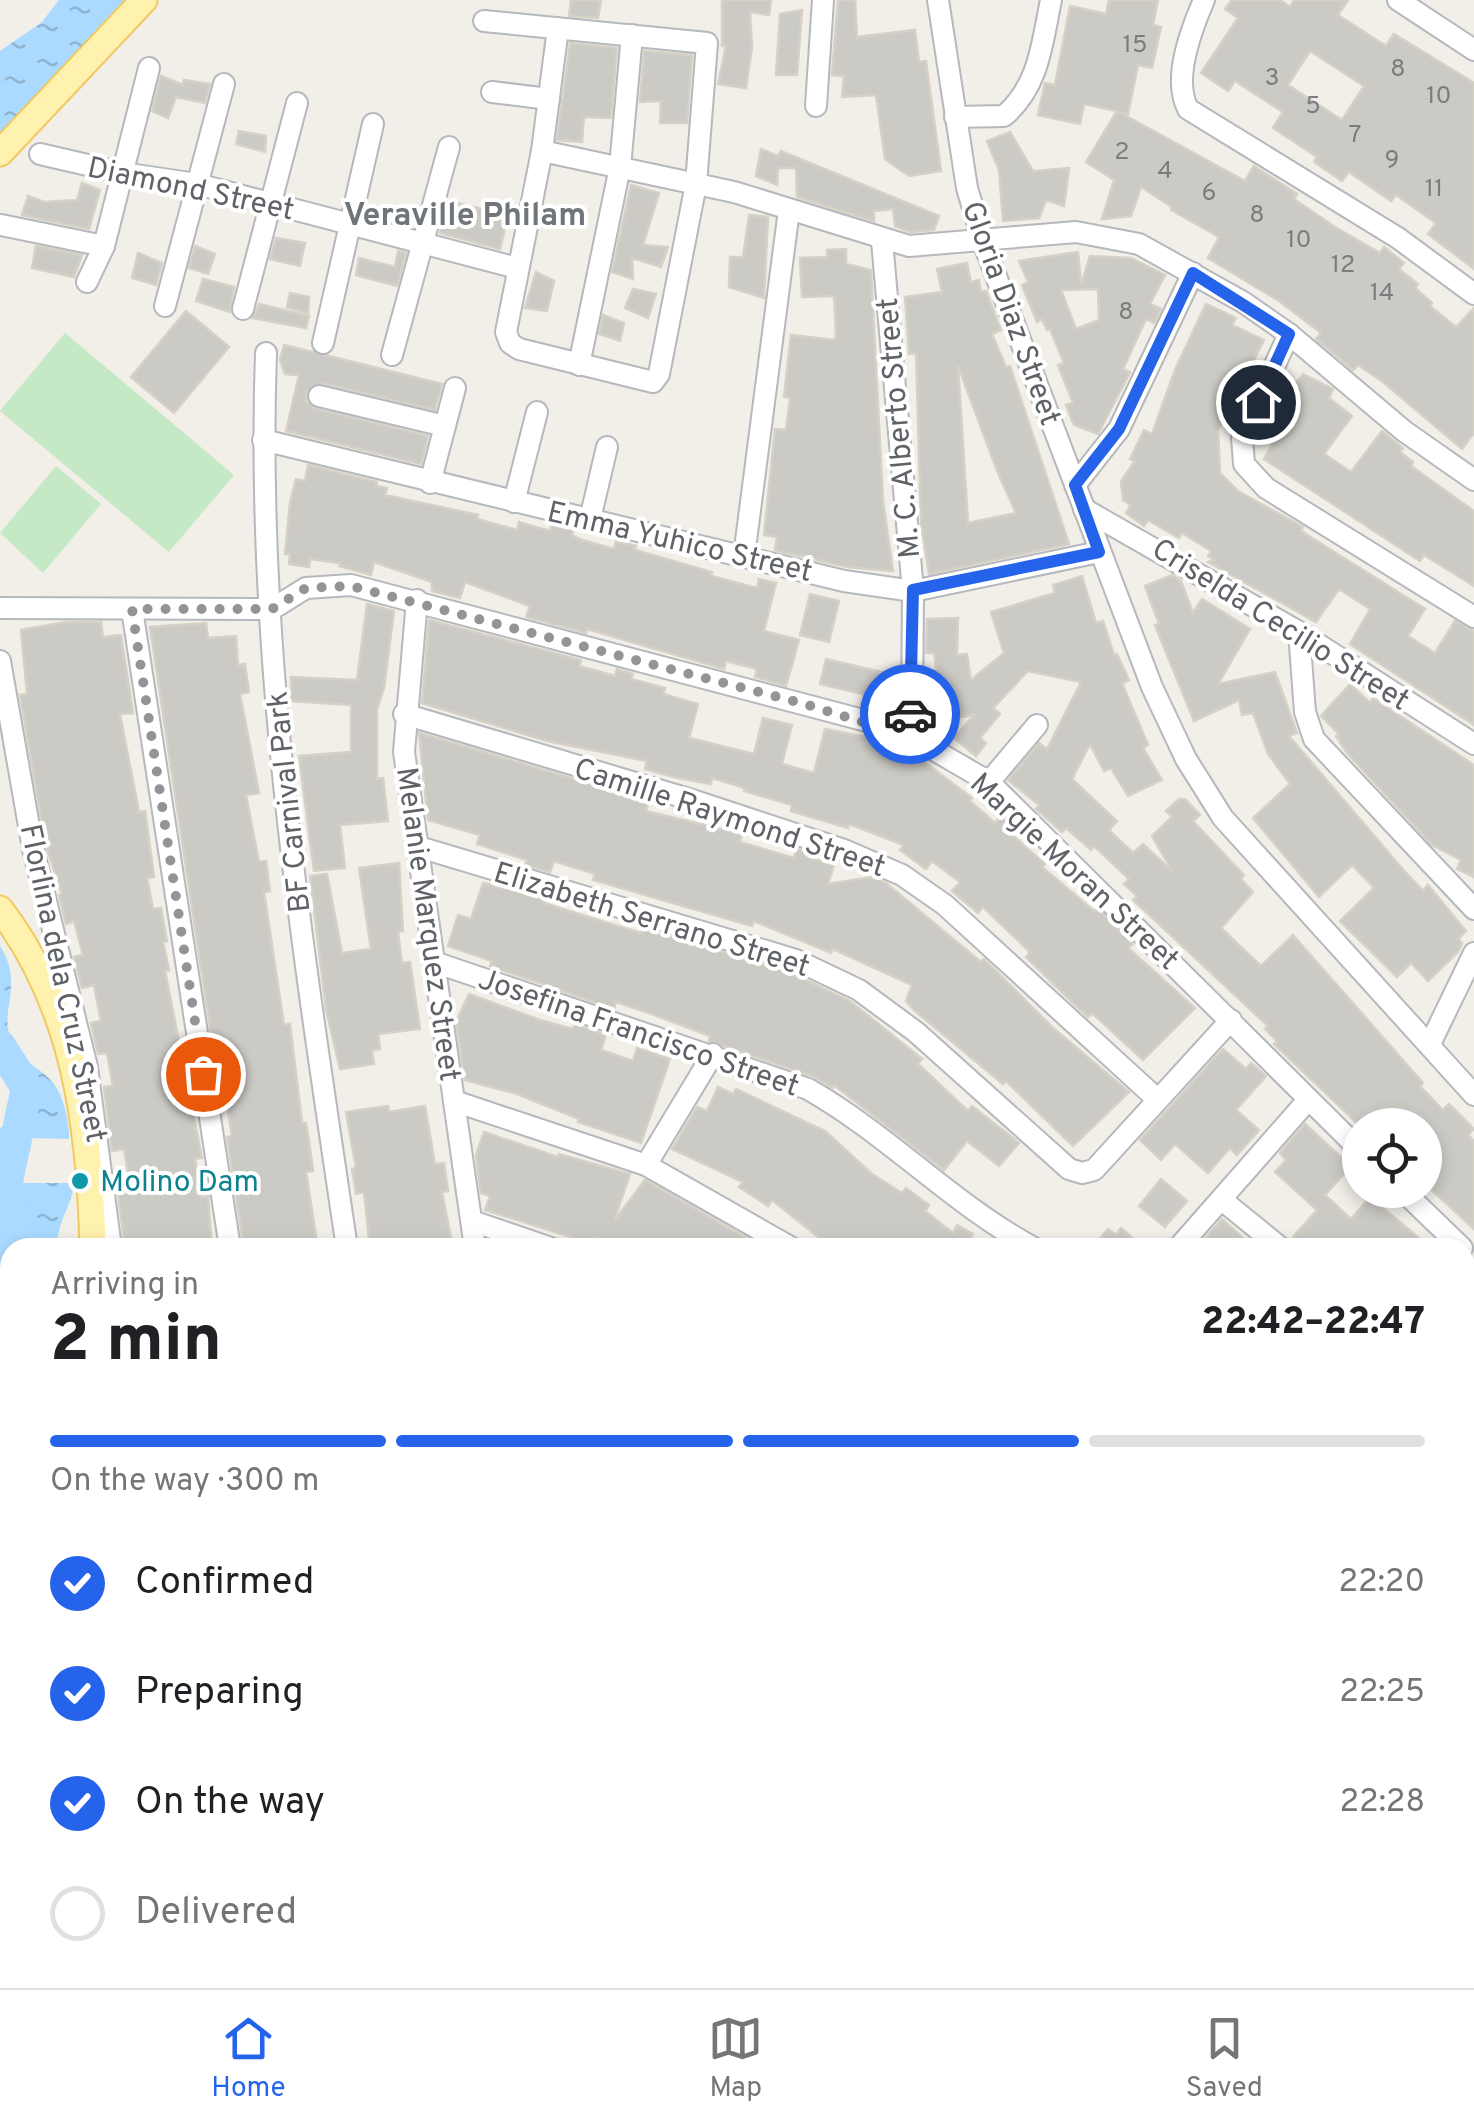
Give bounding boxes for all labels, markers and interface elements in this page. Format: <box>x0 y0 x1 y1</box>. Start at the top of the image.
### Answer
house number: 15 <box>1123 30 1147 62</box>
house number: 8 <box>1390 54 1406 86</box>
house number: 3 <box>1264 63 1280 95</box>
house number: 10 <box>1426 81 1452 113</box>
house number: 5 <box>1305 91 1321 123</box>
house number: 7 <box>1348 120 1362 152</box>
house number: 2 <box>1114 137 1130 169</box>
house number: 9 <box>1385 145 1399 177</box>
street label: Diamond Street <box>84 150 297 230</box>
house number: 4 <box>1157 156 1173 188</box>
house number: 11 <box>1425 174 1443 206</box>
house number: 6 <box>1202 178 1216 210</box>
district label: Veraville Philam <box>344 197 586 237</box>
street label: Gloria Diaz Street <box>952 197 1067 431</box>
house number: 8 <box>1249 200 1265 232</box>
house number: 10 <box>1286 225 1312 257</box>
house number: 12 <box>1331 250 1355 282</box>
house number: 14 <box>1370 278 1394 310</box>
street label: M. C. Alberto Street <box>871 296 930 560</box>
house number: 8 <box>1118 297 1134 329</box>
pin <box>1216 360 1301 445</box>
icon: home <box>1231 375 1286 430</box>
street label: Emma Yuhico Street <box>543 495 816 592</box>
street label: Criselda Cecilio Street <box>1144 532 1415 720</box>
courier <box>860 664 960 764</box>
icon: car <box>883 687 938 742</box>
street label: BF Carnival Park <box>260 689 321 914</box>
street label: Camille Raymond Street <box>569 752 890 887</box>
street label: Melanie Marquez Street <box>386 765 467 1084</box>
street label: Margie Moran Street <box>961 766 1186 979</box>
street label: Florlina dela Cruz Street <box>10 821 113 1146</box>
street label: Elizabeth Serrano Street <box>489 856 814 987</box>
street label: Josefina Francisco Street <box>473 962 803 1107</box>
pin <box>161 1032 246 1117</box>
icon: bag <box>176 1047 231 1102</box>
map controls <box>1342 1108 1442 1208</box>
button: locate <box>1342 1108 1442 1208</box>
place label: Molino Dam <box>100 1165 259 1202</box>
marker: Molino Dam <box>69 1170 91 1192</box>
text: Arriving in <box>50 1266 199 1306</box>
text: 22:42–22:47 <box>1201 1299 1425 1348</box>
text: 2 min <box>50 1302 222 1384</box>
text: On the way · 300 m <box>50 1462 319 1502</box>
icon: check <box>50 1556 105 1611</box>
text: Confirmed <box>135 1559 314 1608</box>
text: 22:20 <box>1339 1563 1425 1603</box>
icon: check <box>50 1666 105 1721</box>
text: Preparing <box>135 1669 304 1718</box>
text: 22:25 <box>1339 1673 1425 1713</box>
icon: check <box>50 1776 105 1831</box>
text: On the way <box>135 1779 325 1828</box>
text: 22:28 <box>1339 1783 1425 1823</box>
text: Delivered <box>135 1889 297 1938</box>
tab: Home <box>211 2011 286 2107</box>
tab: Map <box>708 2011 763 2107</box>
tab: Saved <box>1186 2011 1263 2107</box>

